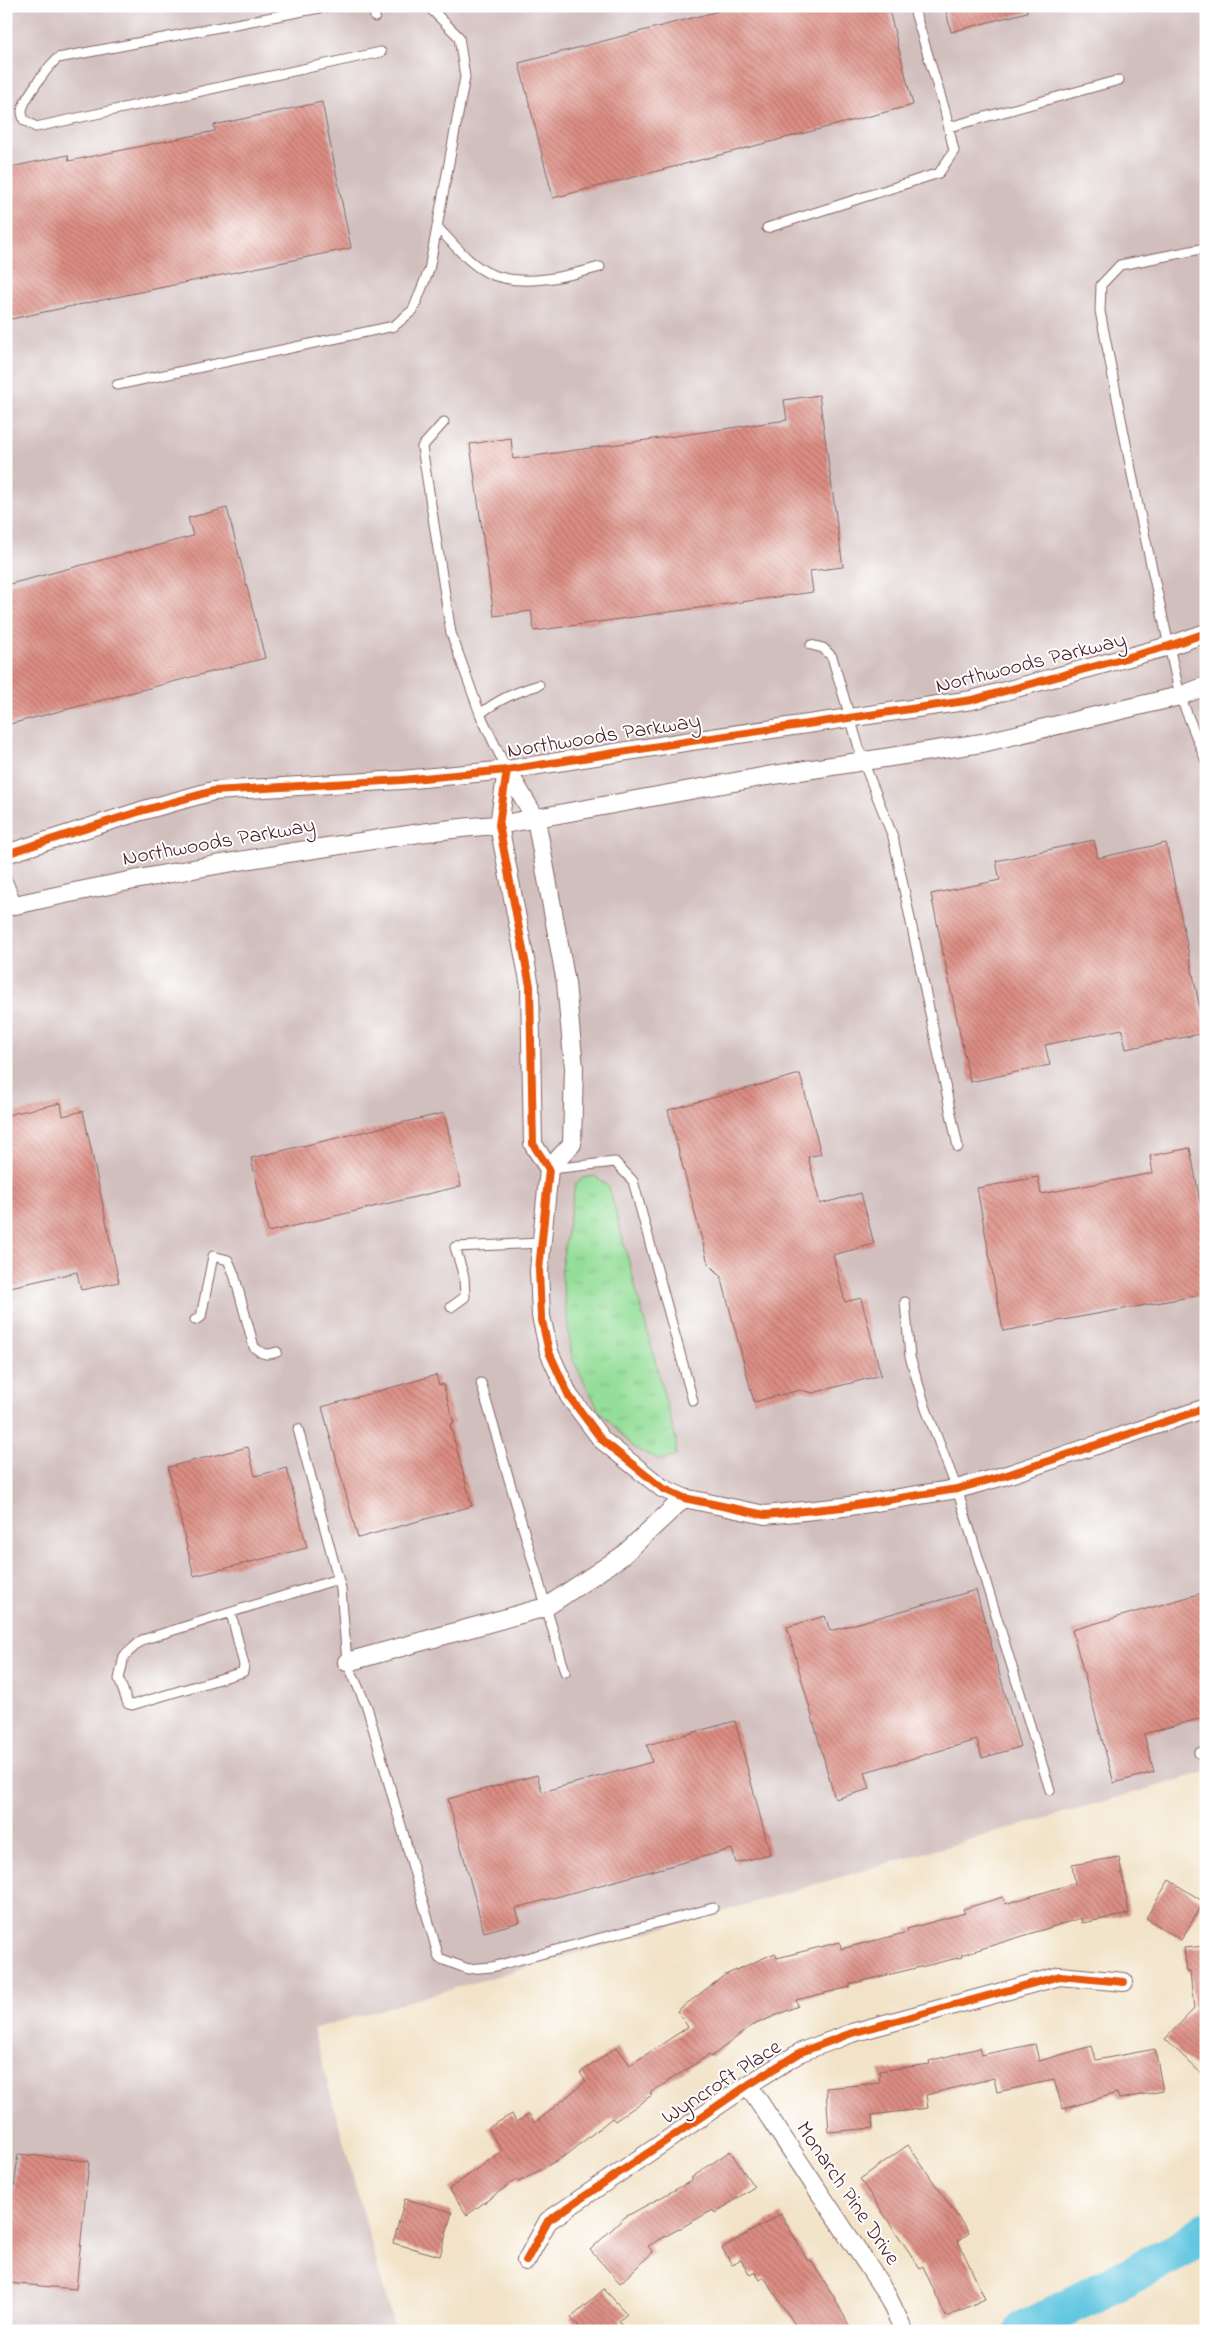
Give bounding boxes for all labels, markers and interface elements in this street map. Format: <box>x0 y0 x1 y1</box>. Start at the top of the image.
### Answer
street label: Northwoods Parkway <box>932 625 1130 704</box>
street label: Northwoods Parkway <box>505 706 703 769</box>
street label: Northwoods Parkway <box>120 810 318 877</box>
street label: Wyncroft Place <box>656 2032 789 2135</box>
street label: Monarch Pine Drive <box>787 2116 907 2273</box>

